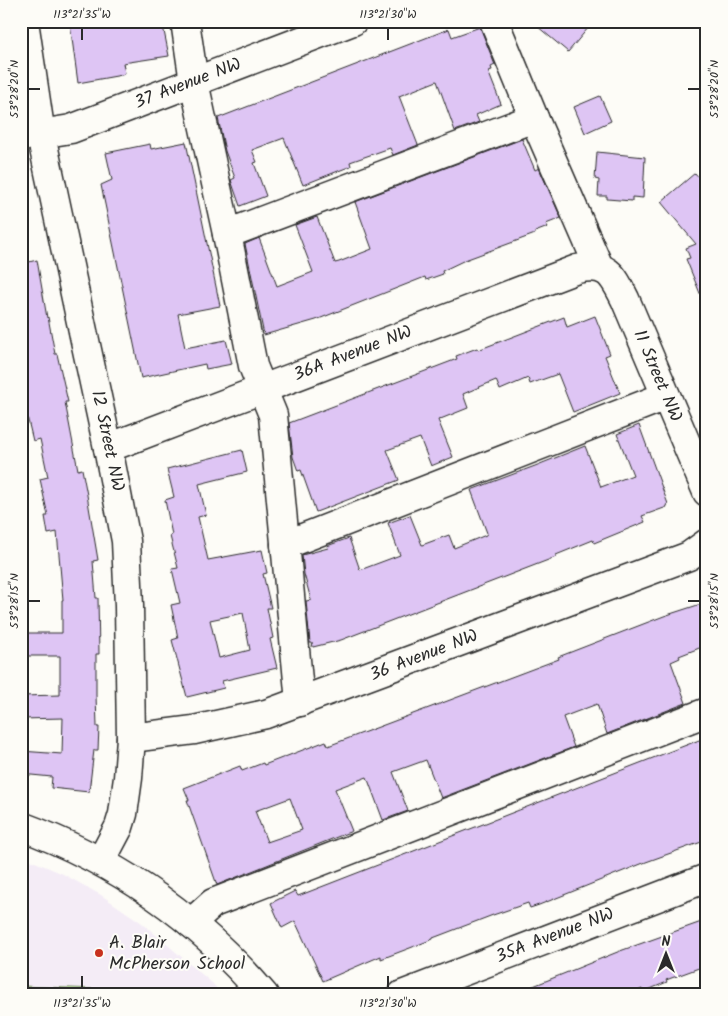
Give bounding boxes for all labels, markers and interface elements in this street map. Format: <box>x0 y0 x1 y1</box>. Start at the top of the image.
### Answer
text: 113°21'35"W <box>53 5 111 24</box>
text: 113°21'30"W <box>359 5 417 24</box>
street label: 37 Avenue NW <box>130 50 246 118</box>
text: 53°28'20"N <box>5 60 24 118</box>
text: 53°28'20"N <box>705 60 724 118</box>
street label: 36A Avenue NW <box>289 318 417 390</box>
street label: 11 Street NW <box>625 325 689 427</box>
street label: 12 Street NW <box>82 388 132 494</box>
text: 53°28'15"N <box>5 573 24 629</box>
text: 53°28'15"N <box>705 573 724 629</box>
street label: 36 Avenue NW <box>366 622 482 690</box>
street label: 35A Avenue NW <box>492 900 618 972</box>
north arrow <box>640 928 690 978</box>
place label: A. Blair McPherson School <box>109 929 246 979</box>
text: N <box>662 931 671 953</box>
marker: A. Blair McPherson School <box>93 947 105 959</box>
text: 113°21'35"W <box>53 994 111 1013</box>
text: 113°21'30"W <box>359 994 417 1013</box>

